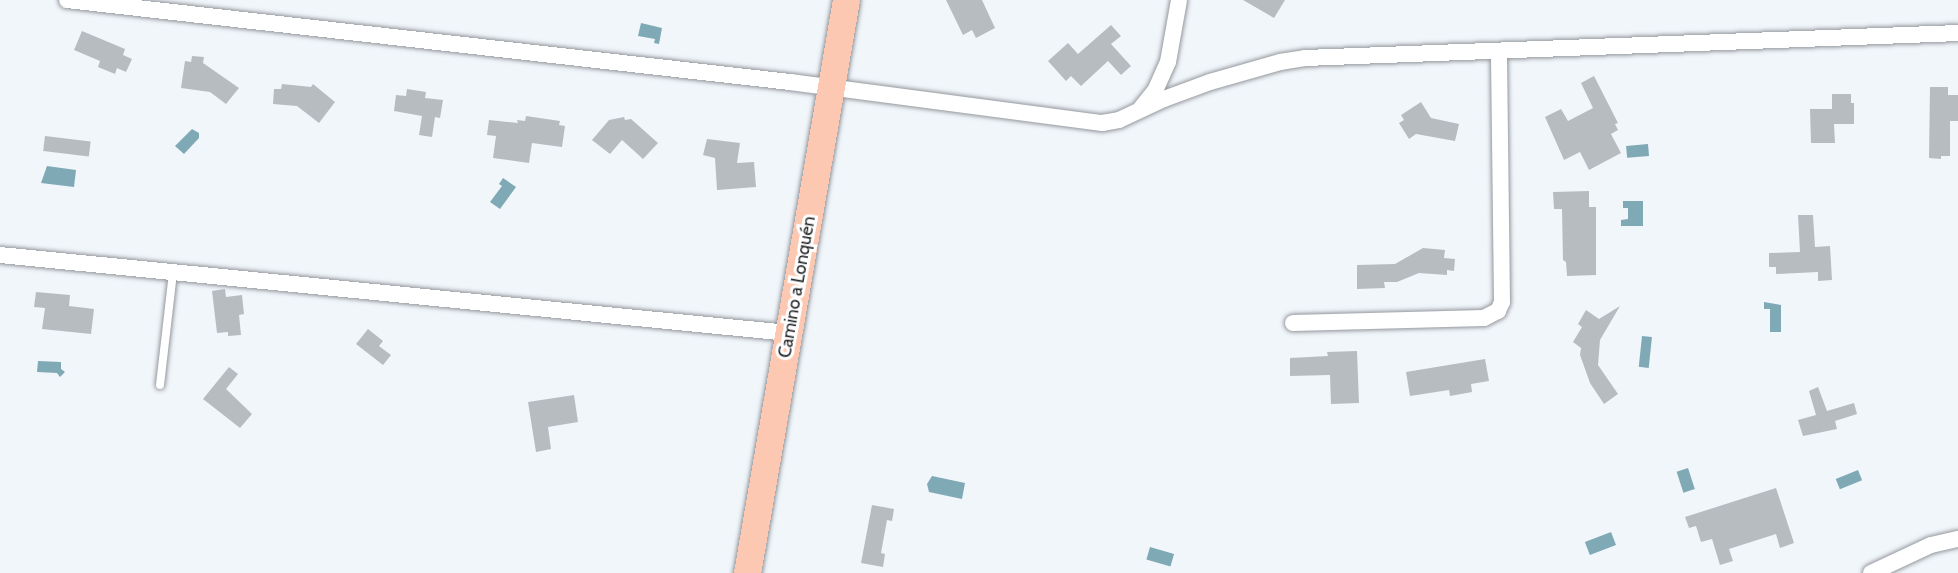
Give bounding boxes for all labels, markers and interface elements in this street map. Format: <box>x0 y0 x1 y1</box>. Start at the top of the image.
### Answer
street label: Camino a Lonquén <box>774 214 820 360</box>

